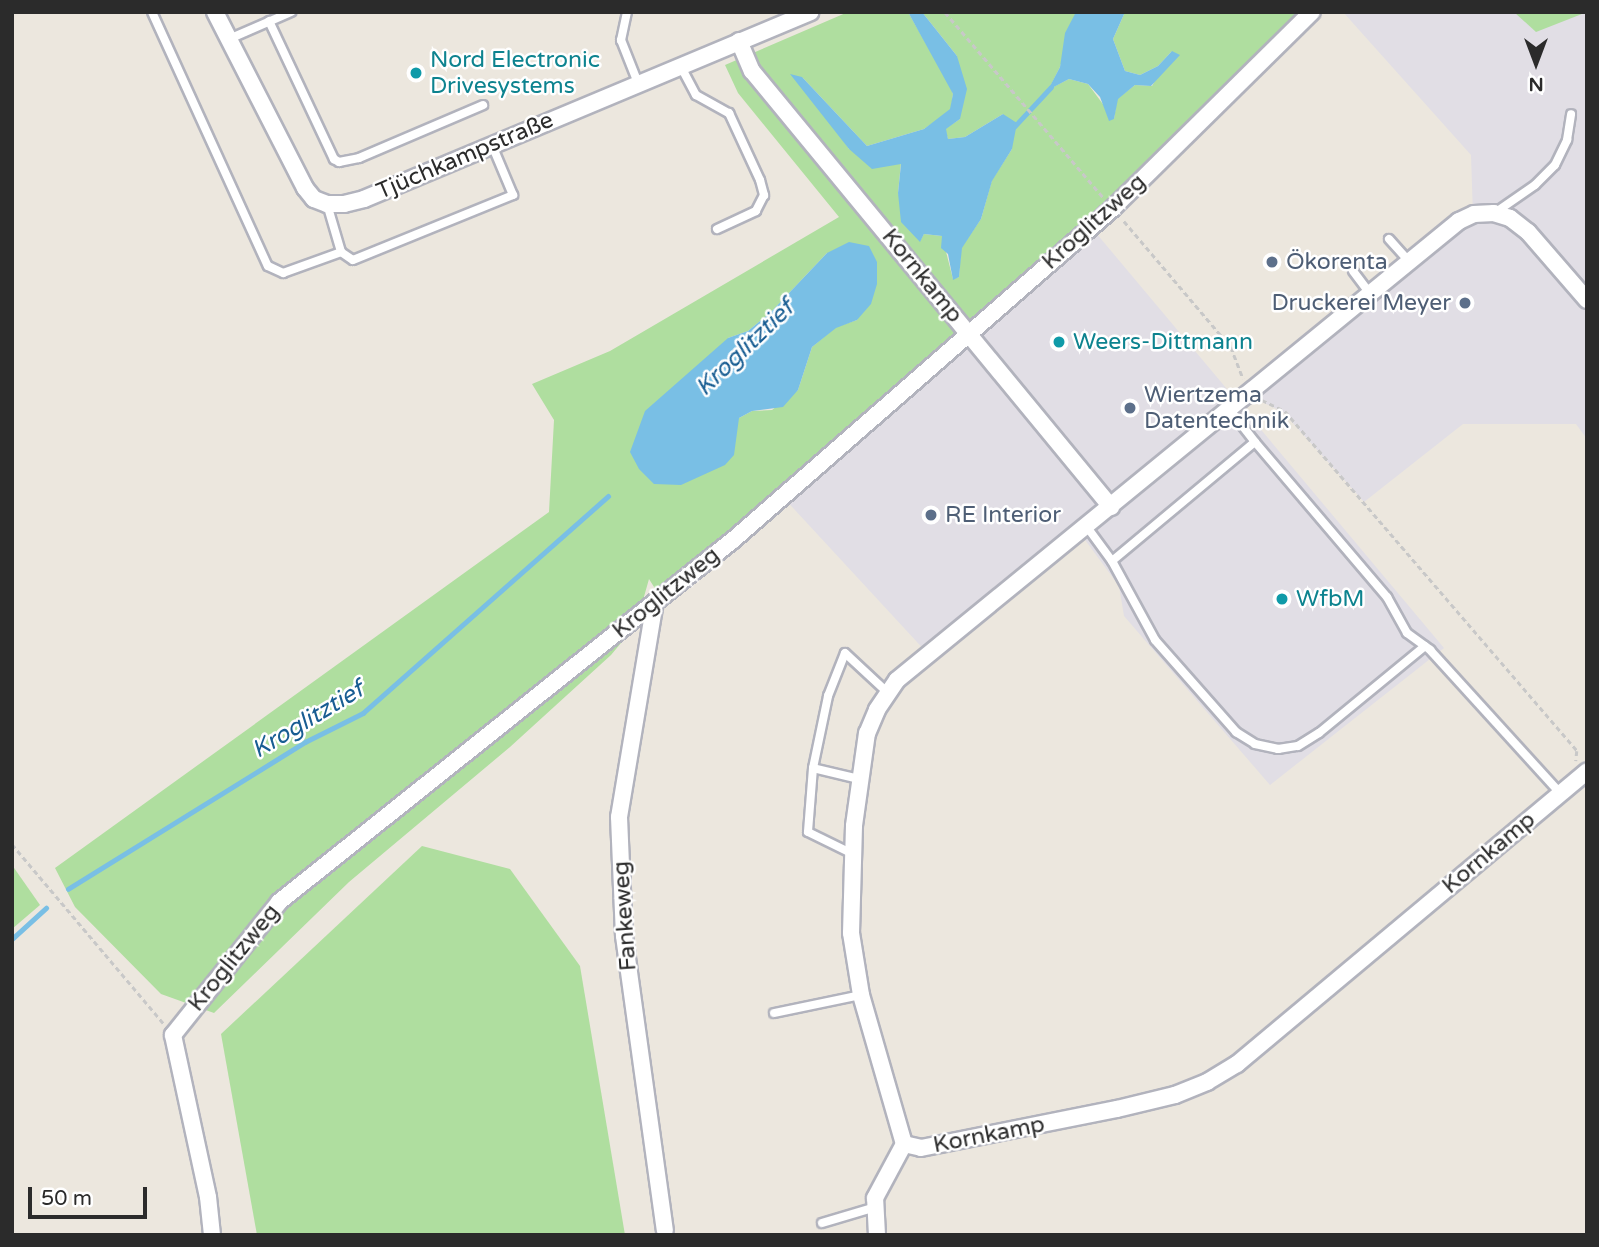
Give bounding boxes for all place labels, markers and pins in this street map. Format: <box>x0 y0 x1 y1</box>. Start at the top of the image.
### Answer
place label: Nord Electronic Drivesystems <box>430 46 600 100</box>
marker: Nord Electronic Drivesystems <box>408 65 424 81</box>
place label: Ökorenta <box>1286 248 1388 276</box>
marker: Ökorenta <box>1264 254 1280 270</box>
place label: Druckerei Meyer <box>1272 289 1451 317</box>
marker: Druckerei Meyer <box>1457 295 1473 311</box>
place label: Weers-Dittmann <box>1073 328 1253 356</box>
marker: Weers-Dittmann <box>1051 334 1067 350</box>
place label: Wiertzema Datentechnik <box>1144 381 1289 435</box>
marker: Wiertzema Datentechnik <box>1122 400 1138 416</box>
place label: RE Interior <box>945 501 1061 529</box>
marker: RE Interior <box>923 507 939 523</box>
place label: WfbM <box>1296 585 1364 613</box>
marker: WfbM <box>1274 591 1290 607</box>

